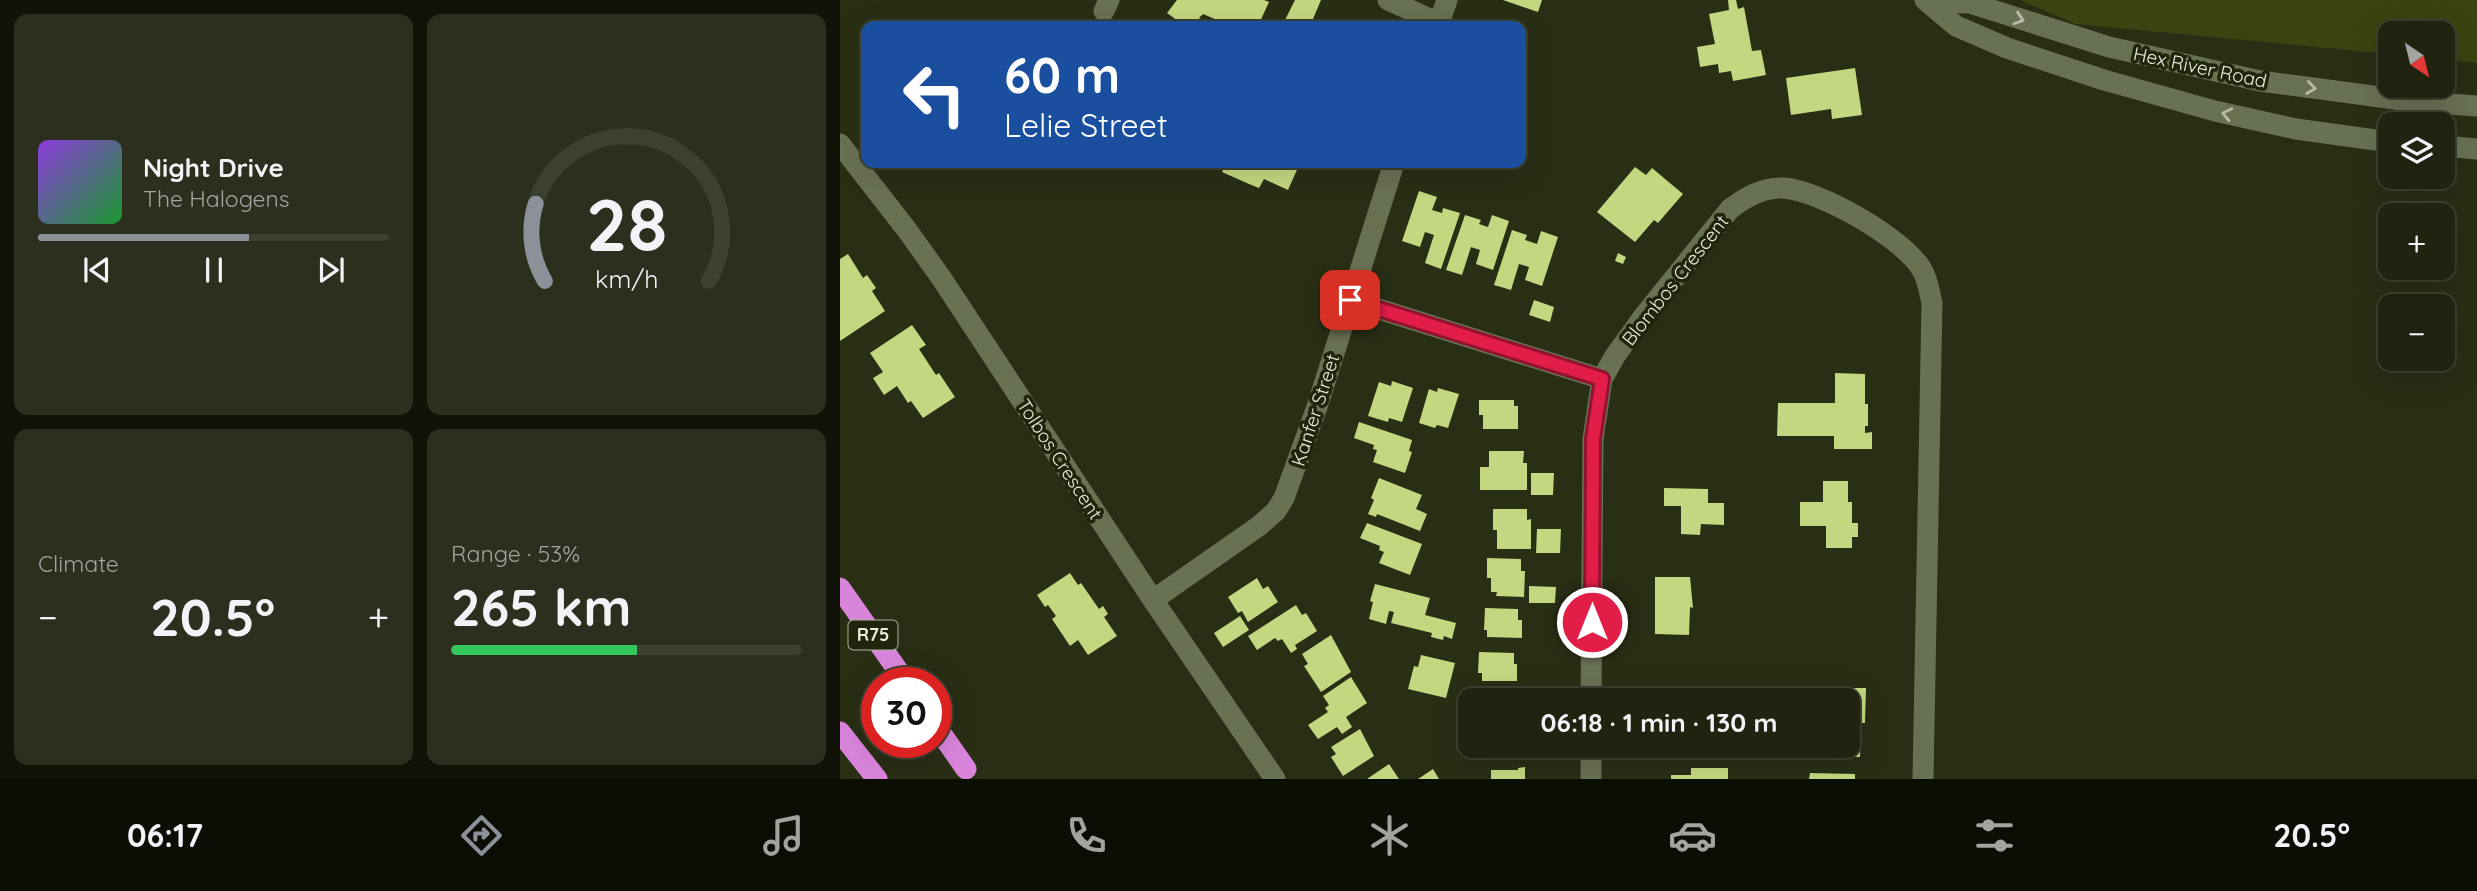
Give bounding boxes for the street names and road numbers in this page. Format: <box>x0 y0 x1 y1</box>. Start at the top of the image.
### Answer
street label: Hex River Road <box>2131 41 2269 93</box>
street label: Blombos Crescent <box>1616 210 1734 350</box>
street label: Kanfer Street <box>1286 351 1344 469</box>
street label: Tolbos Crescent <box>1012 394 1108 524</box>
road number: R75 <box>848 620 898 650</box>

